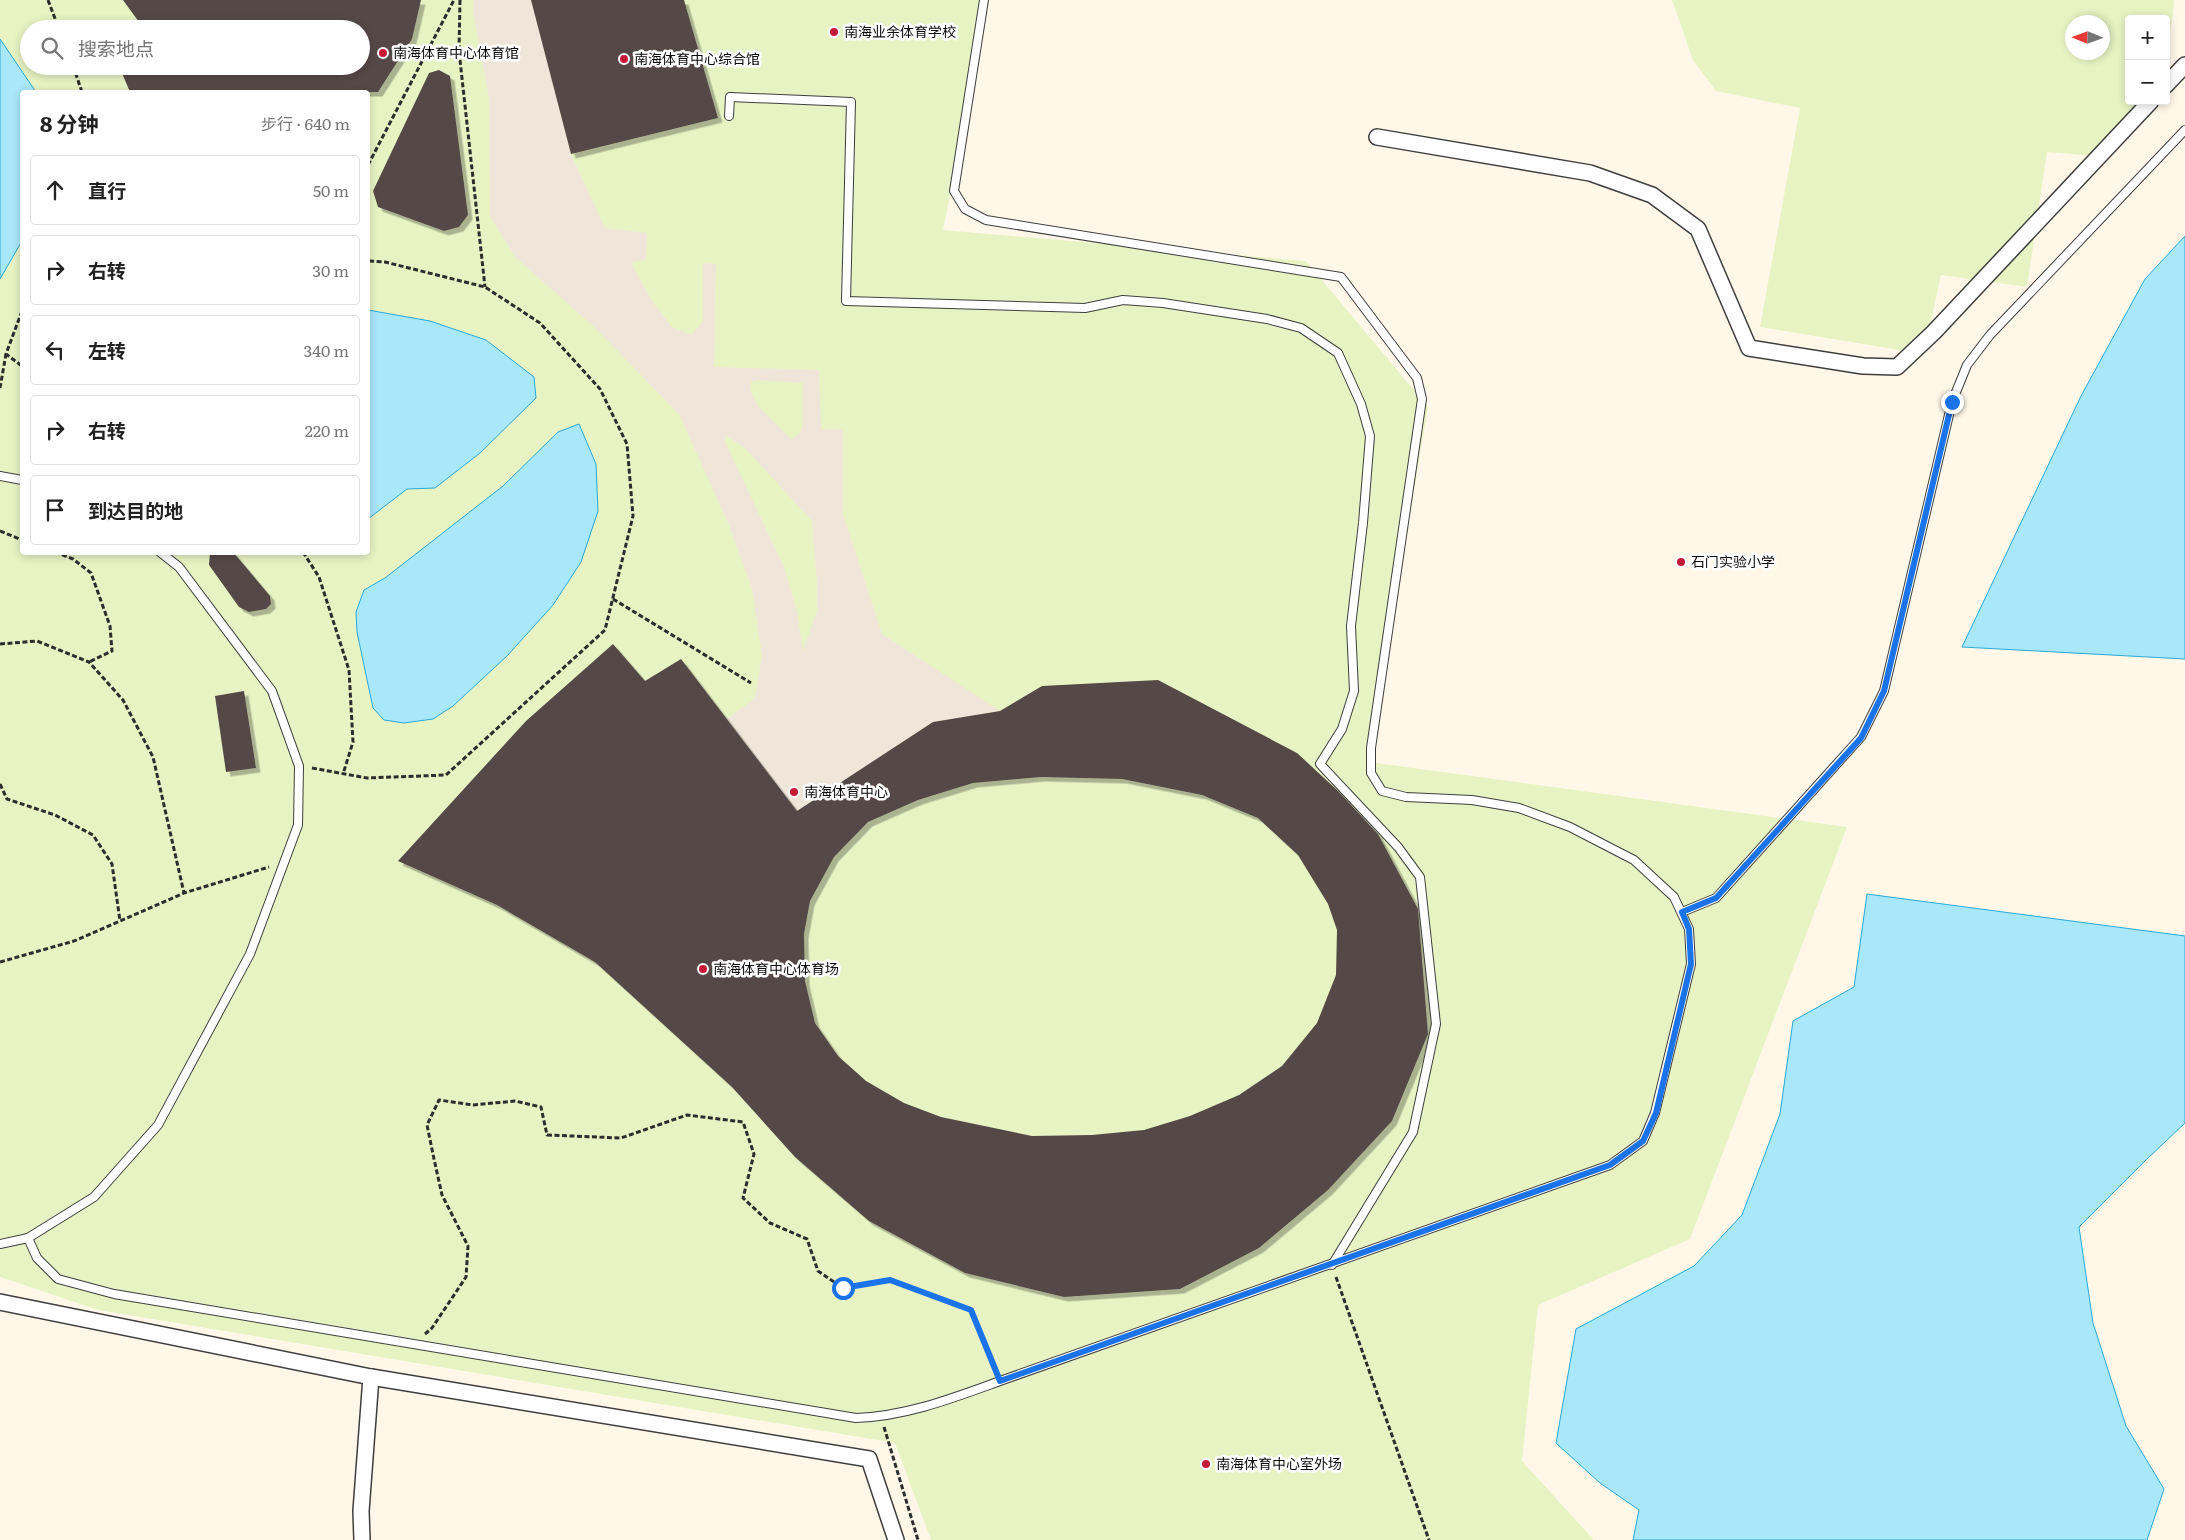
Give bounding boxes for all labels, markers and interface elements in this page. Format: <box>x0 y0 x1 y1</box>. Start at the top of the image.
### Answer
north arrow <box>2065 15 2110 60</box>
map controls <box>2125 15 2170 105</box>
button: + <box>2125 15 2170 60</box>
search box <box>20 20 370 75</box>
place label: 南海业余体育学校 <box>844 21 956 41</box>
marker: 南海业余体育学校 <box>828 26 840 38</box>
icon: search <box>38 34 66 62</box>
text: 搜索地点 <box>78 34 154 62</box>
place label: 南海体育中心体育馆 <box>393 42 519 62</box>
marker: 南海体育中心体育馆 <box>377 47 389 59</box>
place label: 南海体育中心综合馆 <box>634 48 760 68</box>
marker: 南海体育中心综合馆 <box>618 53 630 65</box>
button: − <box>2125 60 2170 105</box>
text: 8 分钟 <box>40 107 99 138</box>
text: 步行 · 640 m <box>261 111 350 135</box>
icon: ahead <box>41 176 69 204</box>
text: 直行 <box>88 176 126 204</box>
text: 50 m <box>313 178 349 202</box>
icon: right <box>41 256 69 284</box>
text: 右转 <box>88 256 126 284</box>
text: 30 m <box>312 258 349 282</box>
icon: left <box>41 336 69 364</box>
text: 左转 <box>88 336 126 364</box>
text: 340 m <box>304 338 349 362</box>
route end <box>1941 391 1964 414</box>
icon: right <box>41 416 69 444</box>
text: 右转 <box>88 416 126 444</box>
text: 220 m <box>305 418 349 442</box>
icon: arrive <box>41 496 69 524</box>
text: 到达目的地 <box>88 496 183 524</box>
place label: 石门实验小学 <box>1691 551 1775 571</box>
marker: 石门实验小学 <box>1675 556 1687 568</box>
place label: 南海体育中心 <box>804 781 888 801</box>
marker: 南海体育中心 <box>788 786 800 798</box>
place label: 南海体育中心体育场 <box>713 958 839 978</box>
marker: 南海体育中心体育场 <box>697 963 709 975</box>
route start <box>832 1277 855 1300</box>
place label: 南海体育中心室外场 <box>1216 1453 1342 1473</box>
marker: 南海体育中心室外场 <box>1200 1458 1212 1470</box>

